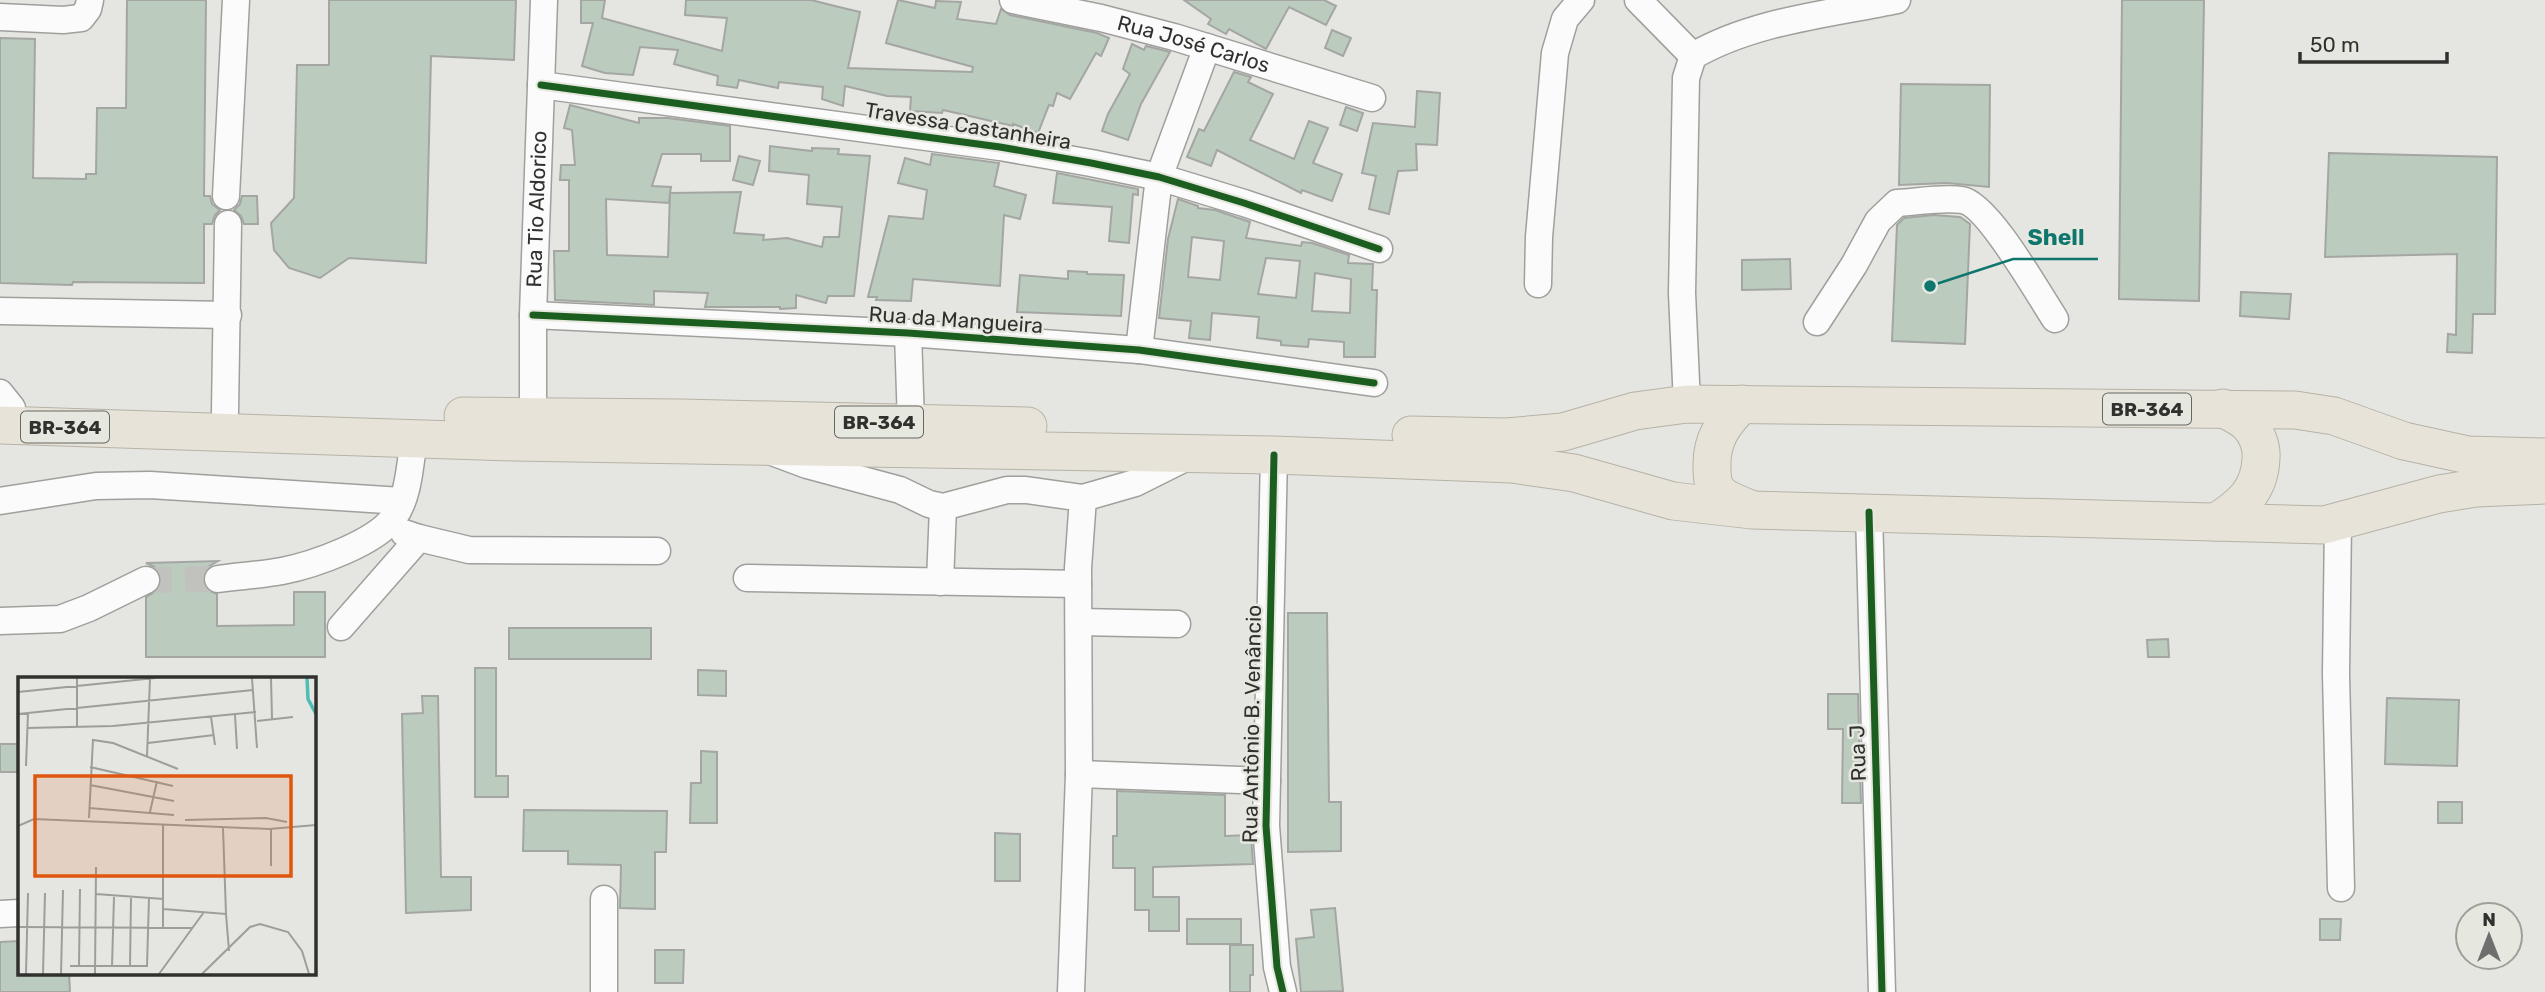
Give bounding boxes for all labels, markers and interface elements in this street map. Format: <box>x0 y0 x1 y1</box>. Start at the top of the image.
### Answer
street label: Rua José Carlos <box>1115 10 1273 78</box>
scale bar <box>2300 21 2447 65</box>
text: 50 m <box>2310 32 2360 57</box>
street label: Travessa Castanheira <box>863 97 1073 154</box>
street label: Rua Tio Aldorico <box>521 130 551 288</box>
callout: Shell <box>2013 215 2098 259</box>
text: Shell <box>2027 223 2085 251</box>
street label: Rua da Mangueira <box>868 301 1044 338</box>
road number: BR-364 <box>2103 394 2191 424</box>
road number: BR-364 <box>835 406 923 438</box>
road number: BR-364 <box>21 412 109 442</box>
street label: Rua Antônio B. Venâncio <box>1237 605 1266 843</box>
inset map <box>18 677 315 974</box>
street label: Rua J <box>1844 724 1871 782</box>
north arrow <box>2454 901 2524 971</box>
text: N <box>2482 908 2496 931</box>

